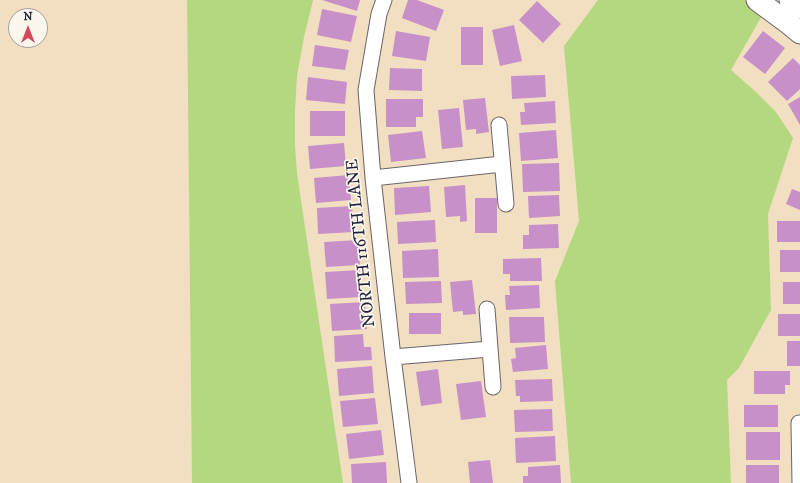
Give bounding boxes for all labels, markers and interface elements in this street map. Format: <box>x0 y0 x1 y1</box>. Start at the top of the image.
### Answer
north arrow <box>8 8 48 48</box>
text: N <box>23 10 33 24</box>
street label: NORTH 116TH LANE <box>343 158 381 328</box>

